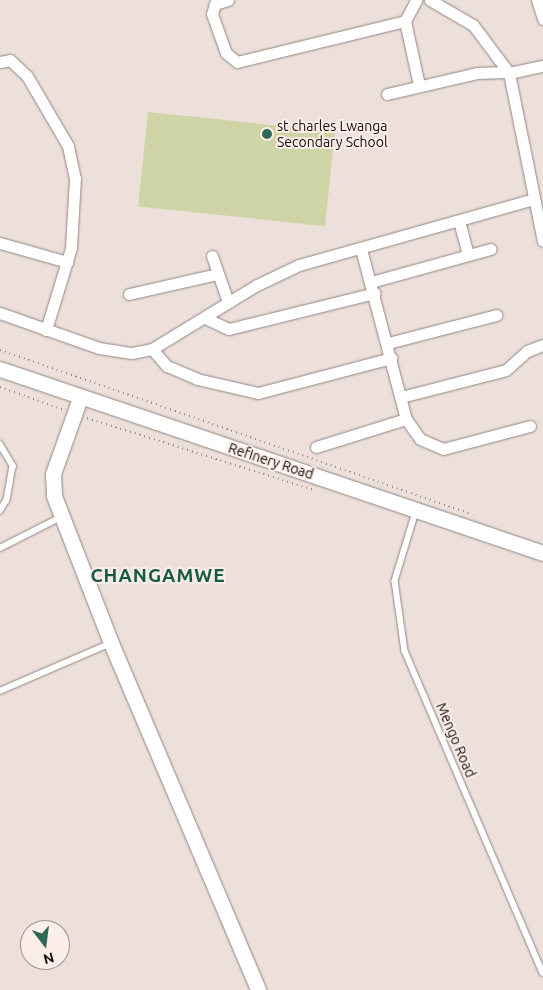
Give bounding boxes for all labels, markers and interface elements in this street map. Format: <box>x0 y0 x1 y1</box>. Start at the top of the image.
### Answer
place label: st charles Lwanga Secondary School <box>277 118 388 150</box>
marker: st charles Lwanga Secondary School <box>261 128 273 140</box>
street label: Refinery Road <box>226 439 316 483</box>
district label: CHANGAMWE <box>89 565 227 587</box>
street label: Mengo Road <box>433 700 479 780</box>
north arrow <box>20 920 70 970</box>
text: N <box>42 949 56 968</box>

